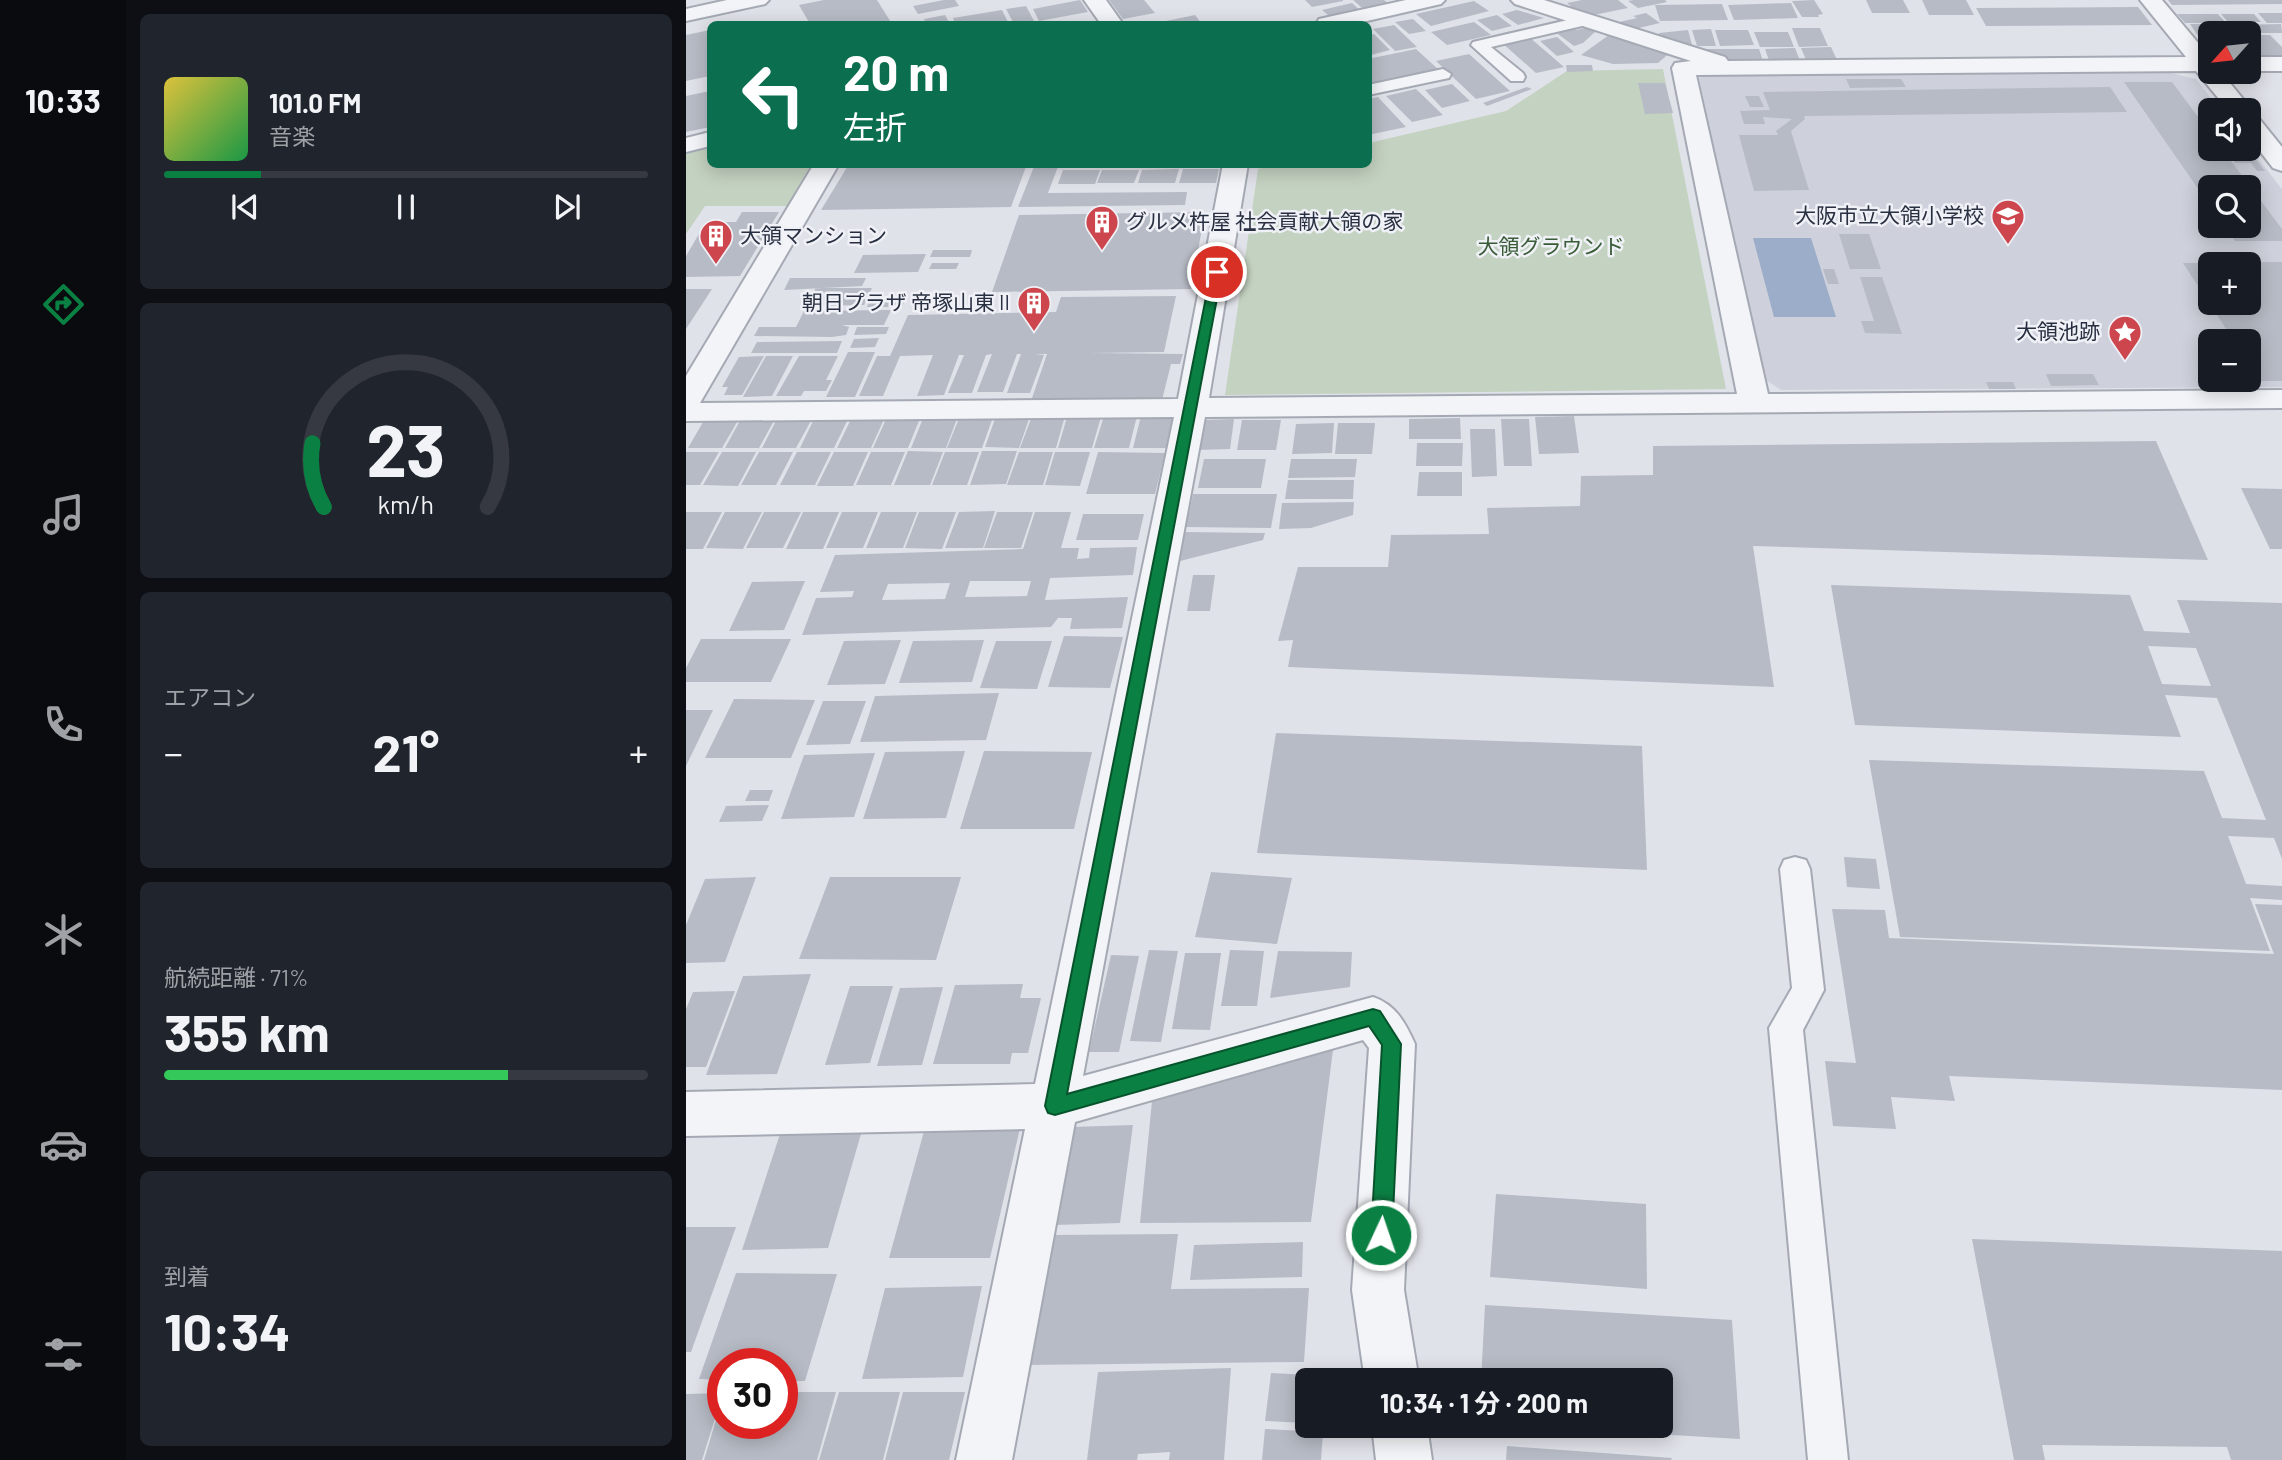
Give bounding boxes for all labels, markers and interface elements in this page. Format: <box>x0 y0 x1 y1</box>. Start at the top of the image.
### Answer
north arrow <box>2198 21 2261 84</box>
map controls <box>2198 21 2261 392</box>
text: 20 m <box>843 42 949 101</box>
icon: left <box>728 49 819 140</box>
text: 10:33 <box>25 81 101 119</box>
text: 101.0 FM <box>269 87 361 118</box>
button: sound <box>2198 98 2261 161</box>
text: 左折 <box>843 107 907 145</box>
text: 音楽 <box>269 122 315 150</box>
button: search <box>2198 175 2261 238</box>
icon: previous <box>226 188 264 226</box>
icon: pause <box>387 188 425 226</box>
icon: next <box>548 188 586 226</box>
school or university icon: 大阪市立大領小学校 <box>1989 197 2027 246</box>
place label: 大阪市立大領小学校 <box>1795 202 1984 227</box>
building icon: グルメ杵屋 社会貢献大領の家 <box>1083 203 1121 252</box>
place label: グルメ杵屋 社会貢献大領の家 <box>1126 208 1403 233</box>
building icon: 大領マンション <box>697 217 735 266</box>
place label: 大領マンション <box>740 222 887 247</box>
park label: 大領グラウンド <box>1478 233 1625 258</box>
pin <box>1187 242 1247 302</box>
button: + <box>2198 252 2261 315</box>
icon: arrive <box>1198 253 1236 291</box>
icon: directions <box>39 280 88 329</box>
building icon: 朝日プラザ 帝塚山東 II <box>1015 284 1053 333</box>
place label: 朝日プラザ 帝塚山東 II <box>802 289 1010 314</box>
place icon: 大領池跡 <box>2106 313 2144 362</box>
place label: 大領池跡 <box>2016 318 2100 343</box>
button: − <box>2198 329 2261 392</box>
text: 23 <box>366 404 446 492</box>
text: km/h <box>378 489 434 519</box>
icon: music <box>39 490 88 539</box>
text: エアコン <box>164 683 256 711</box>
icon: phone <box>39 700 88 749</box>
text: 21° <box>373 720 439 782</box>
text: − <box>164 729 183 775</box>
text: + <box>629 729 648 775</box>
icon: climate <box>39 910 88 959</box>
text: 航続距離 · 71% <box>164 963 309 991</box>
text: 355 km <box>164 1000 330 1062</box>
icon: car <box>39 1120 88 1169</box>
position arrow <box>1344 1198 1418 1272</box>
text: 到着 <box>164 1262 210 1290</box>
text: 10:34 <box>164 1299 291 1361</box>
icon: filters <box>39 1330 88 1379</box>
speed limit sign: 30 <box>707 1348 798 1439</box>
text: 10:34 · 1 分 · 200 m <box>1380 1387 1588 1418</box>

